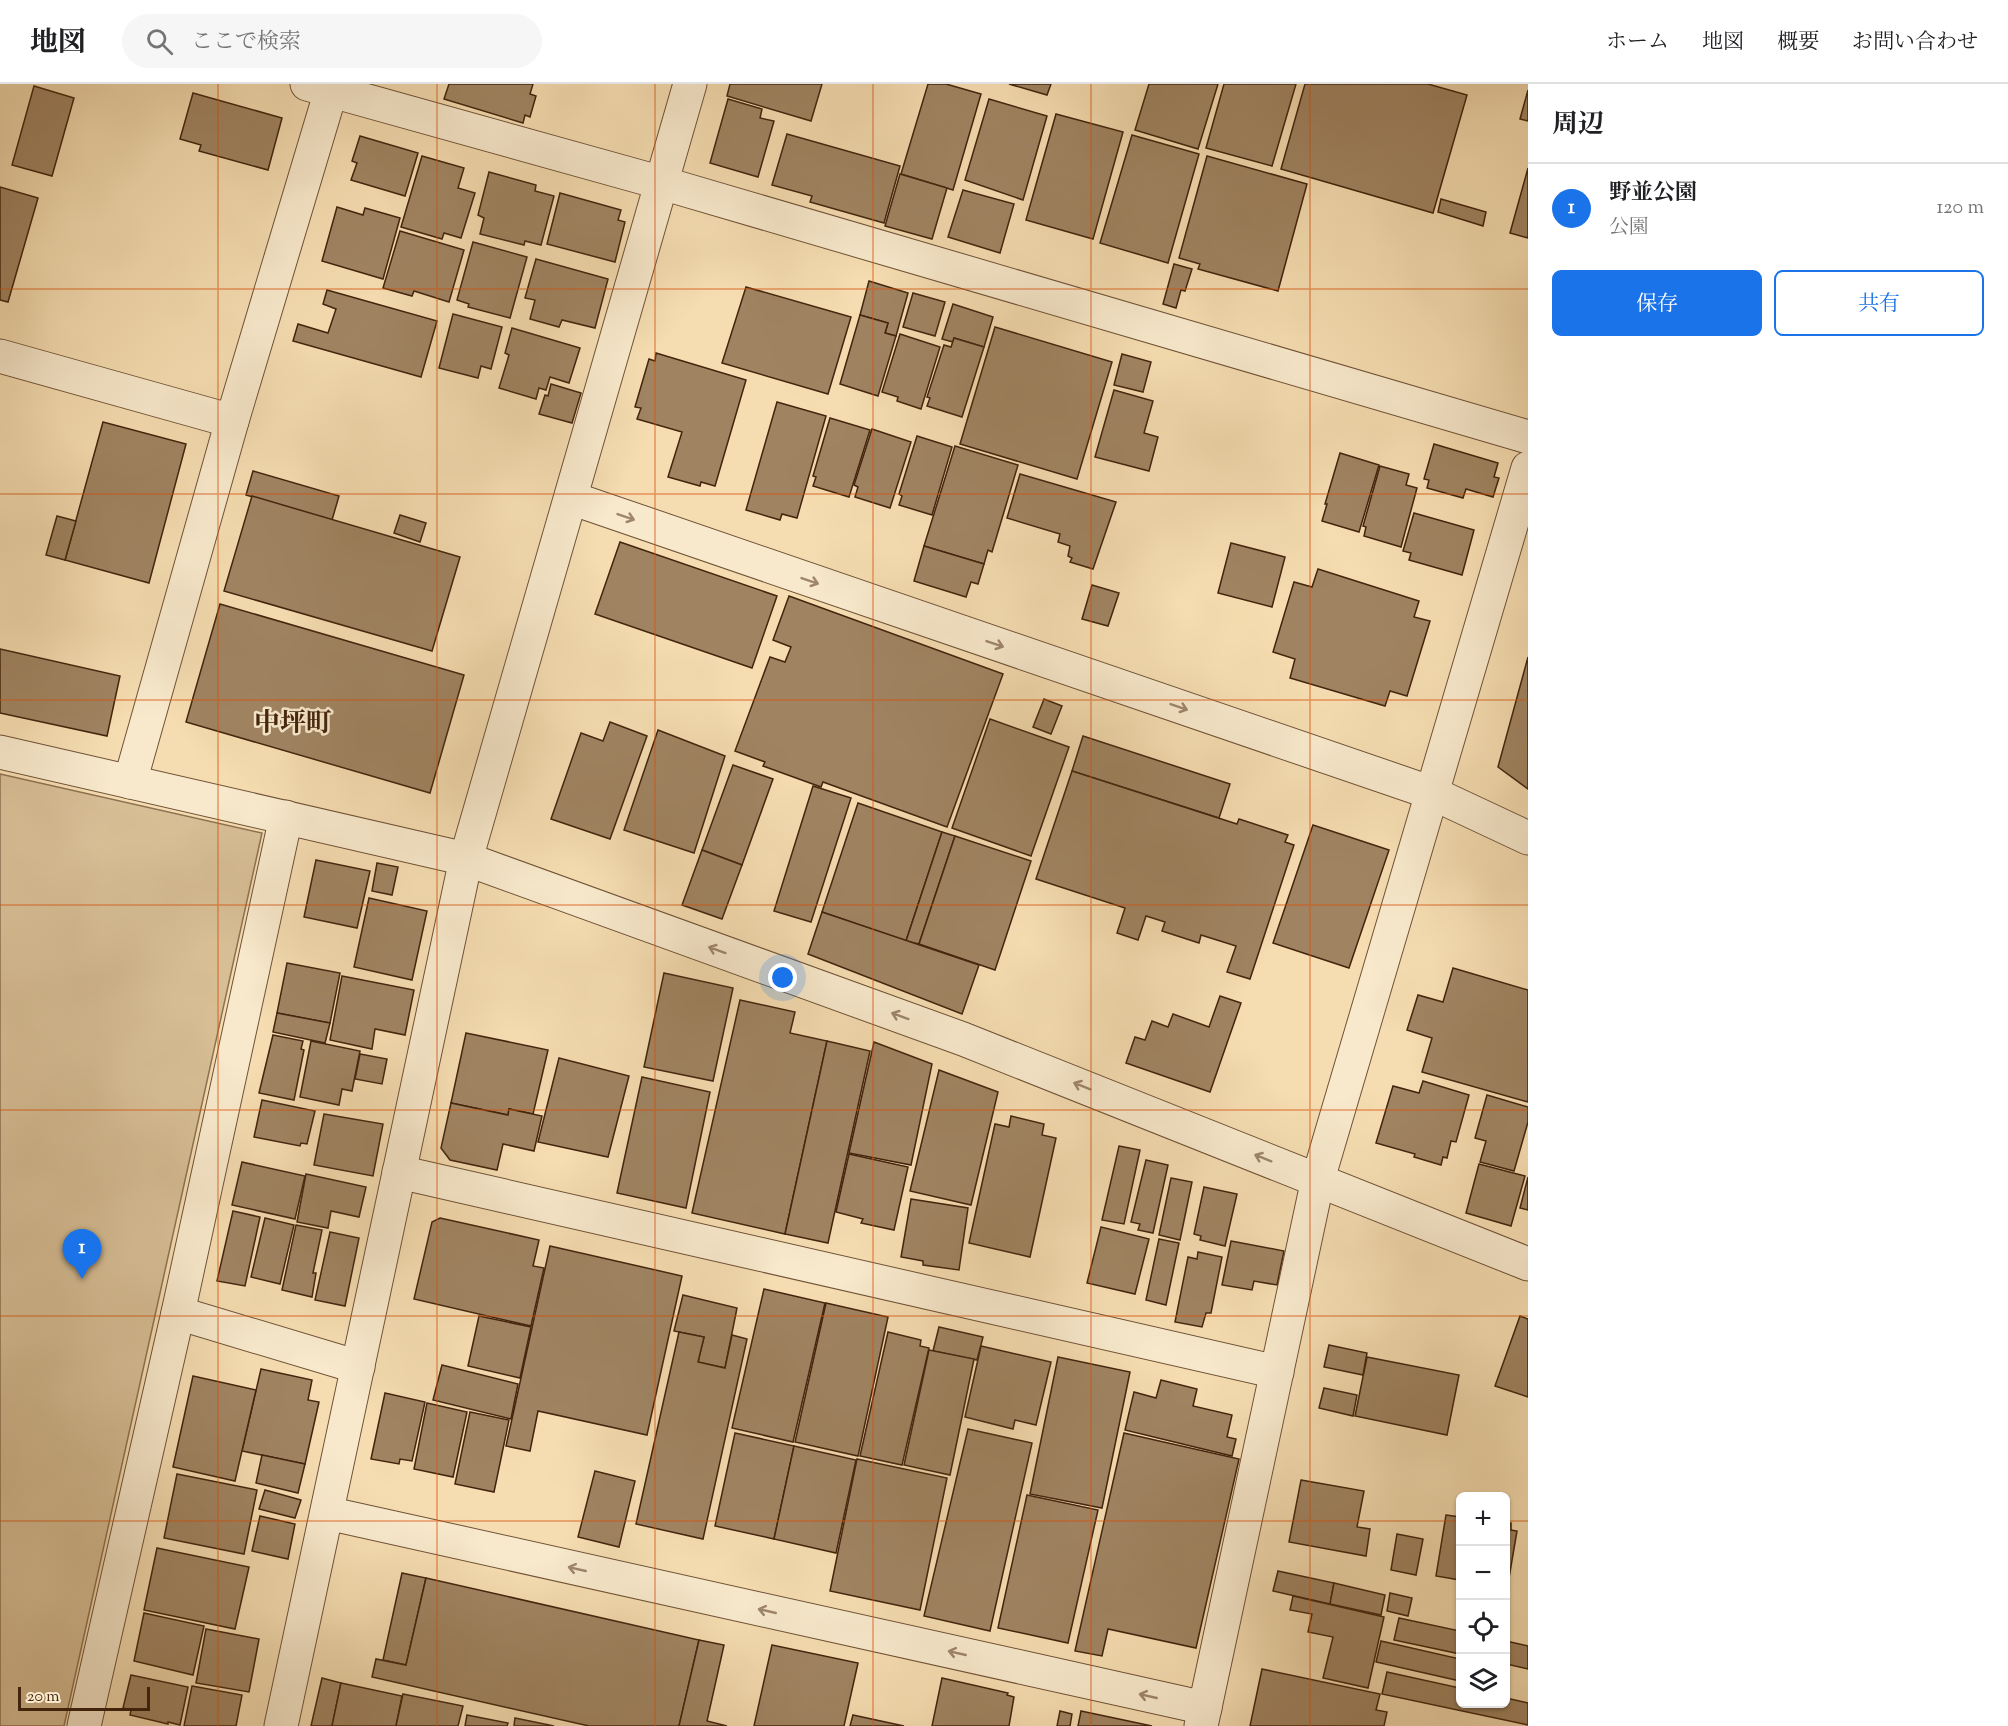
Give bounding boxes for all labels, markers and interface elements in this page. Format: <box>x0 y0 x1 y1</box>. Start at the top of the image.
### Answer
search box <box>122 14 542 68</box>
text: 地図 <box>30 24 86 64</box>
icon: search <box>143 25 176 58</box>
text: ここで検索 <box>191 27 301 59</box>
text: ホーム <box>1606 28 1669 58</box>
text: 地図 <box>1702 28 1744 58</box>
text: 概要 <box>1777 28 1819 58</box>
text: お問い合わせ <box>1852 28 1978 58</box>
text: 周辺 <box>1552 107 1604 144</box>
text: 野並公園 <box>1609 178 1697 210</box>
text: 1 <box>1568 194 1575 223</box>
text: 120 m <box>1936 194 1984 223</box>
text: 公園 <box>1609 214 1649 243</box>
button: 保存 <box>1552 270 1762 336</box>
button: 共有 <box>1774 270 1984 336</box>
one-way arrow <box>616 513 635 524</box>
one-way arrow <box>801 576 819 587</box>
one-way arrow <box>985 639 1004 650</box>
one-way arrow <box>1170 702 1188 713</box>
district label: 中坪町 <box>254 706 332 743</box>
one-way arrow <box>708 943 726 954</box>
your location <box>768 963 797 992</box>
one-way arrow <box>891 1010 910 1021</box>
one-way arrow <box>1073 1080 1092 1091</box>
one-way arrow <box>1255 1152 1273 1163</box>
pin: 1 <box>62 1230 101 1279</box>
map controls <box>1456 1492 1510 1708</box>
button: + <box>1456 1492 1510 1546</box>
button: − <box>1456 1546 1510 1600</box>
one-way arrow <box>567 1563 587 1574</box>
button: locate <box>1456 1600 1510 1654</box>
one-way arrow <box>758 1605 777 1616</box>
one-way arrow <box>948 1647 967 1659</box>
button: layers <box>1456 1654 1510 1708</box>
scale bar <box>18 1684 150 1712</box>
text: 20 m <box>27 1686 60 1709</box>
one-way arrow <box>1139 1689 1158 1701</box>

